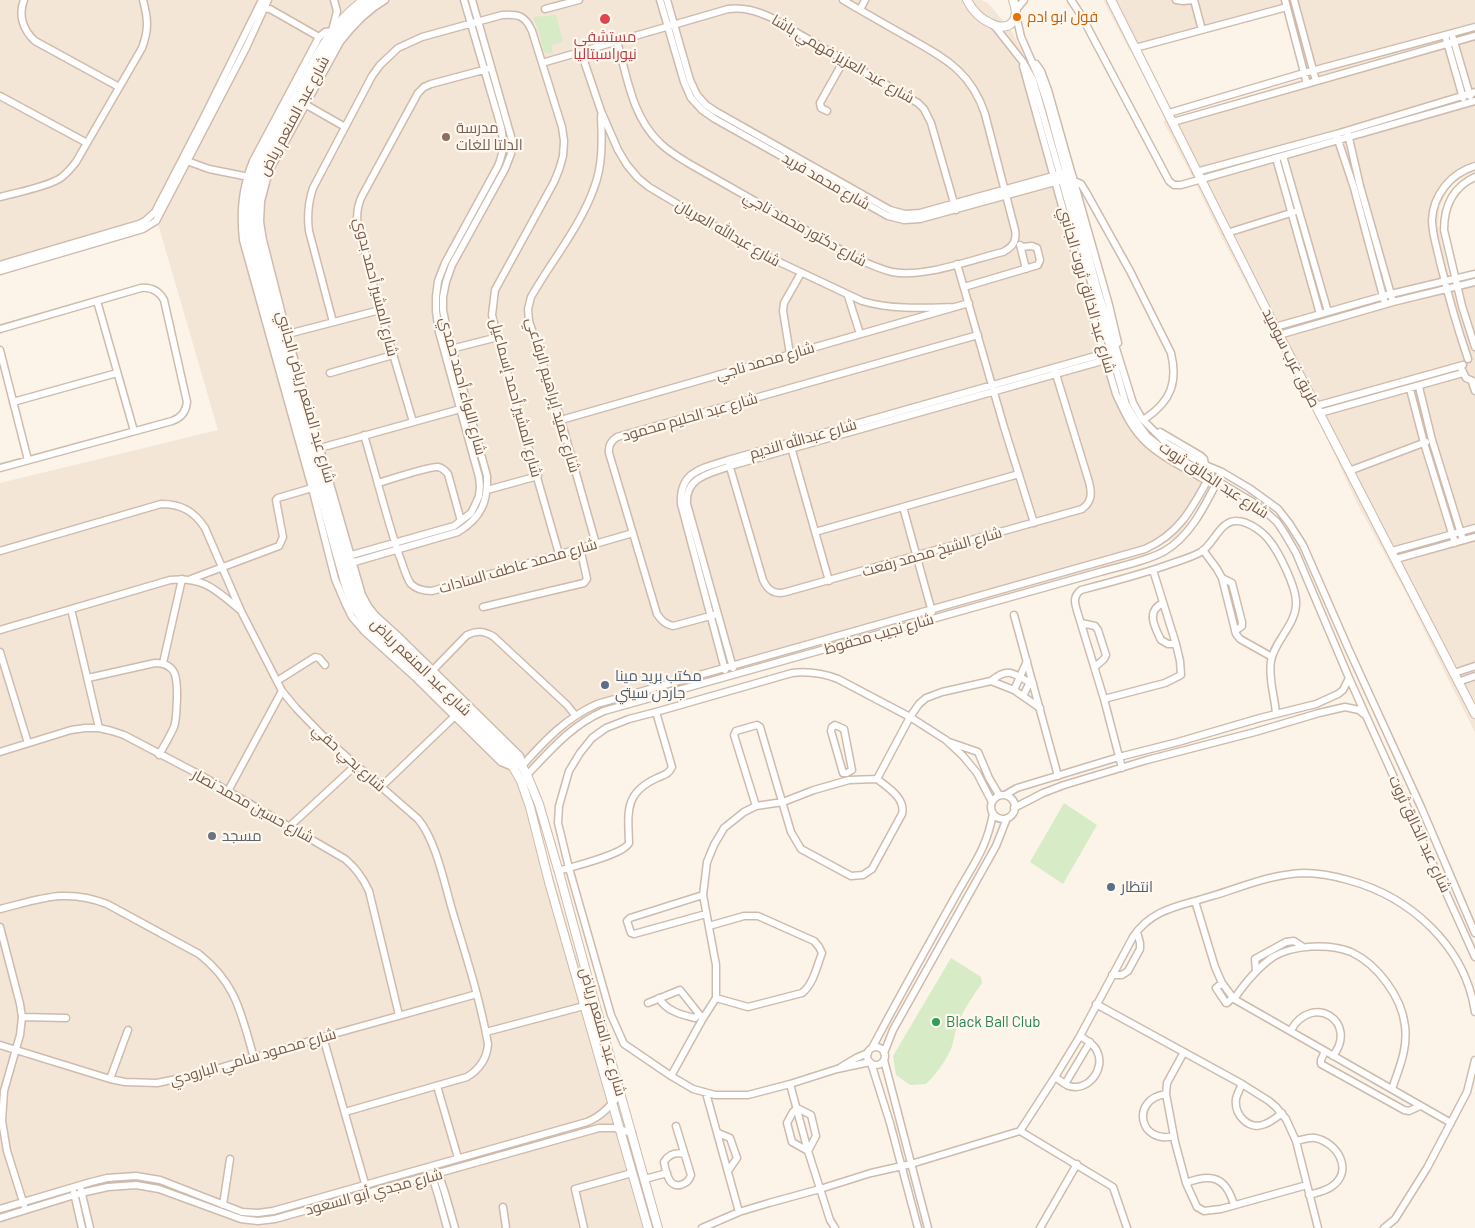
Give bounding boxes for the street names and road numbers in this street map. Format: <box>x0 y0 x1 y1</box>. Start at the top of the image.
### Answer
street label: شارع عبد العزيز فهمي باشا <box>768 11 918 107</box>
street label: شارع عبد المنعم رياض <box>255 53 333 179</box>
street label: شارع محمد فريد <box>779 149 873 213</box>
street label: شارع دكتور محمد ناجي <box>740 188 870 270</box>
street label: شارع عبدالله العريان <box>672 196 784 270</box>
street label: شارع عبد الخالق ثروت الجانبي <box>1055 205 1119 375</box>
street label: شارع المشير أحمد بدوي <box>350 216 402 358</box>
street label: طريق غرب سوميد <box>1258 306 1324 410</box>
street label: شارع عبد المنعم رياض الجانبي <box>273 309 339 485</box>
street label: شارع اللواء أحمد حمدي <box>436 315 490 457</box>
street label: شارع عميد إبراهيم الرفاعي <box>522 315 584 475</box>
street label: شارع المشير أحمد إسماعيل <box>486 317 546 479</box>
street label: شارع محمد ناجي <box>714 338 816 384</box>
street label: شارع عبد الحليم محمود <box>620 389 760 445</box>
street label: شارع عبدالله النديم <box>747 415 859 463</box>
street label: شارع عبد الخالق ثروت <box>1156 438 1272 522</box>
street label: شارع الشيخ محمد رفعت <box>860 523 1004 581</box>
street label: شارع محمد عاطف السادات <box>437 535 599 597</box>
street label: شارع نجيب محفوظ <box>822 610 936 658</box>
street label: شارع عبد المنعم رياض <box>367 614 475 720</box>
street label: شارع يحي حقي <box>309 720 389 796</box>
street label: شارع حسين محمد نصار <box>189 765 317 847</box>
street label: شارع عبد الخالق ثروت <box>1385 773 1455 895</box>
street label: شارع عبد المنعم رياض <box>576 966 630 1098</box>
street label: شارع محمود سامي البارودي <box>168 1025 338 1089</box>
street label: شارع مجدي أبو السعود <box>303 1165 445 1219</box>

